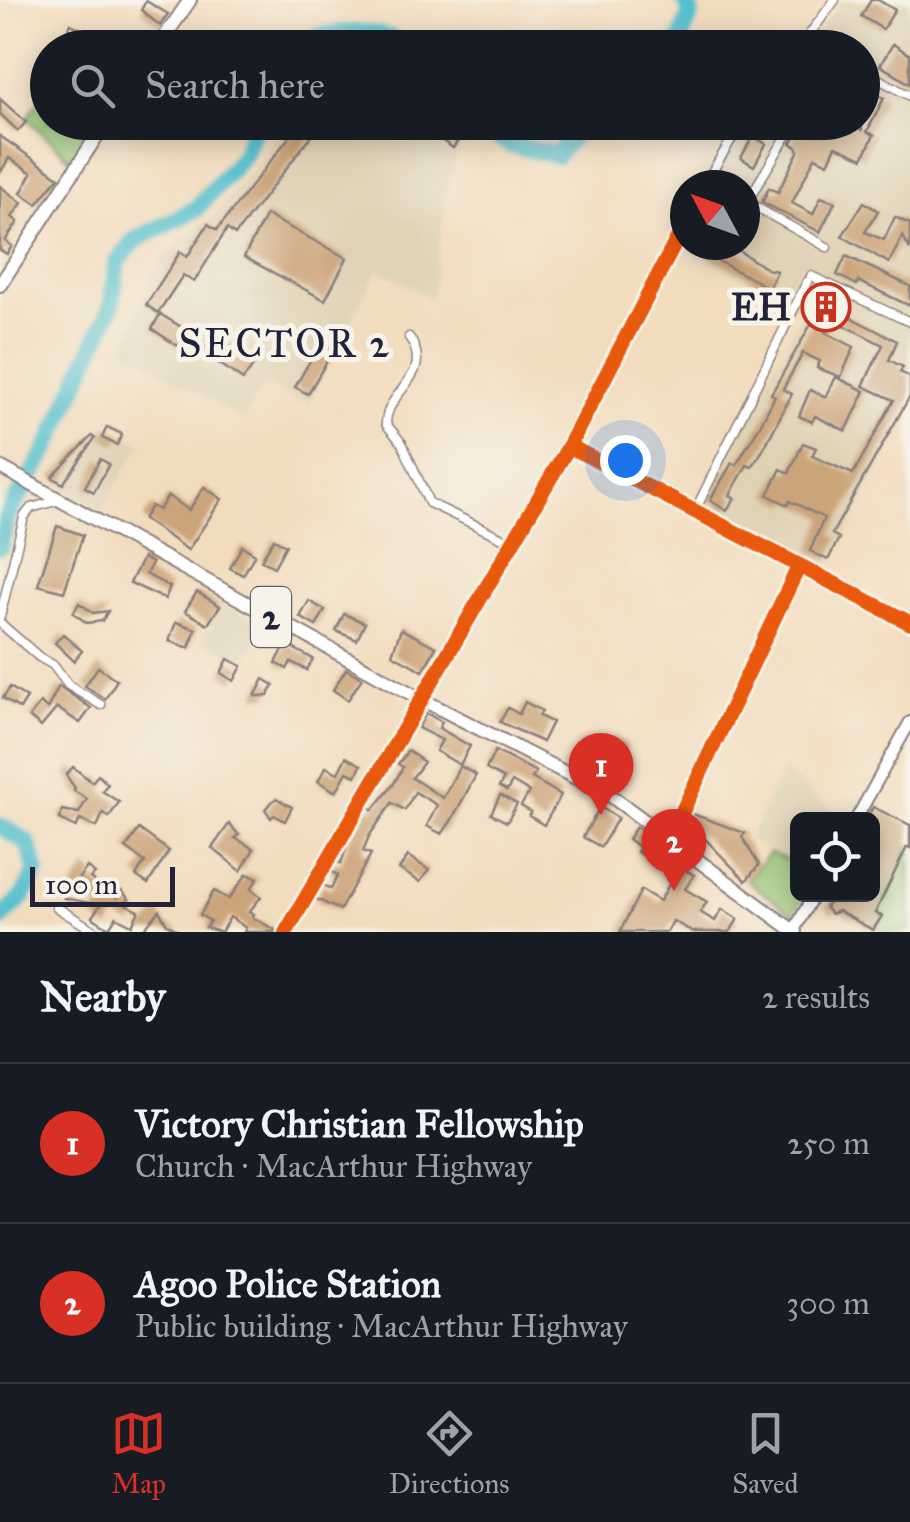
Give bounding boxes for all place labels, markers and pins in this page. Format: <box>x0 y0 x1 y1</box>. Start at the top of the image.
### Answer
building icon: EH <box>800 281 852 333</box>
place label: EH <box>731 284 791 330</box>
pin: 1 <box>568 732 634 815</box>
pin: 2 <box>642 808 706 891</box>

